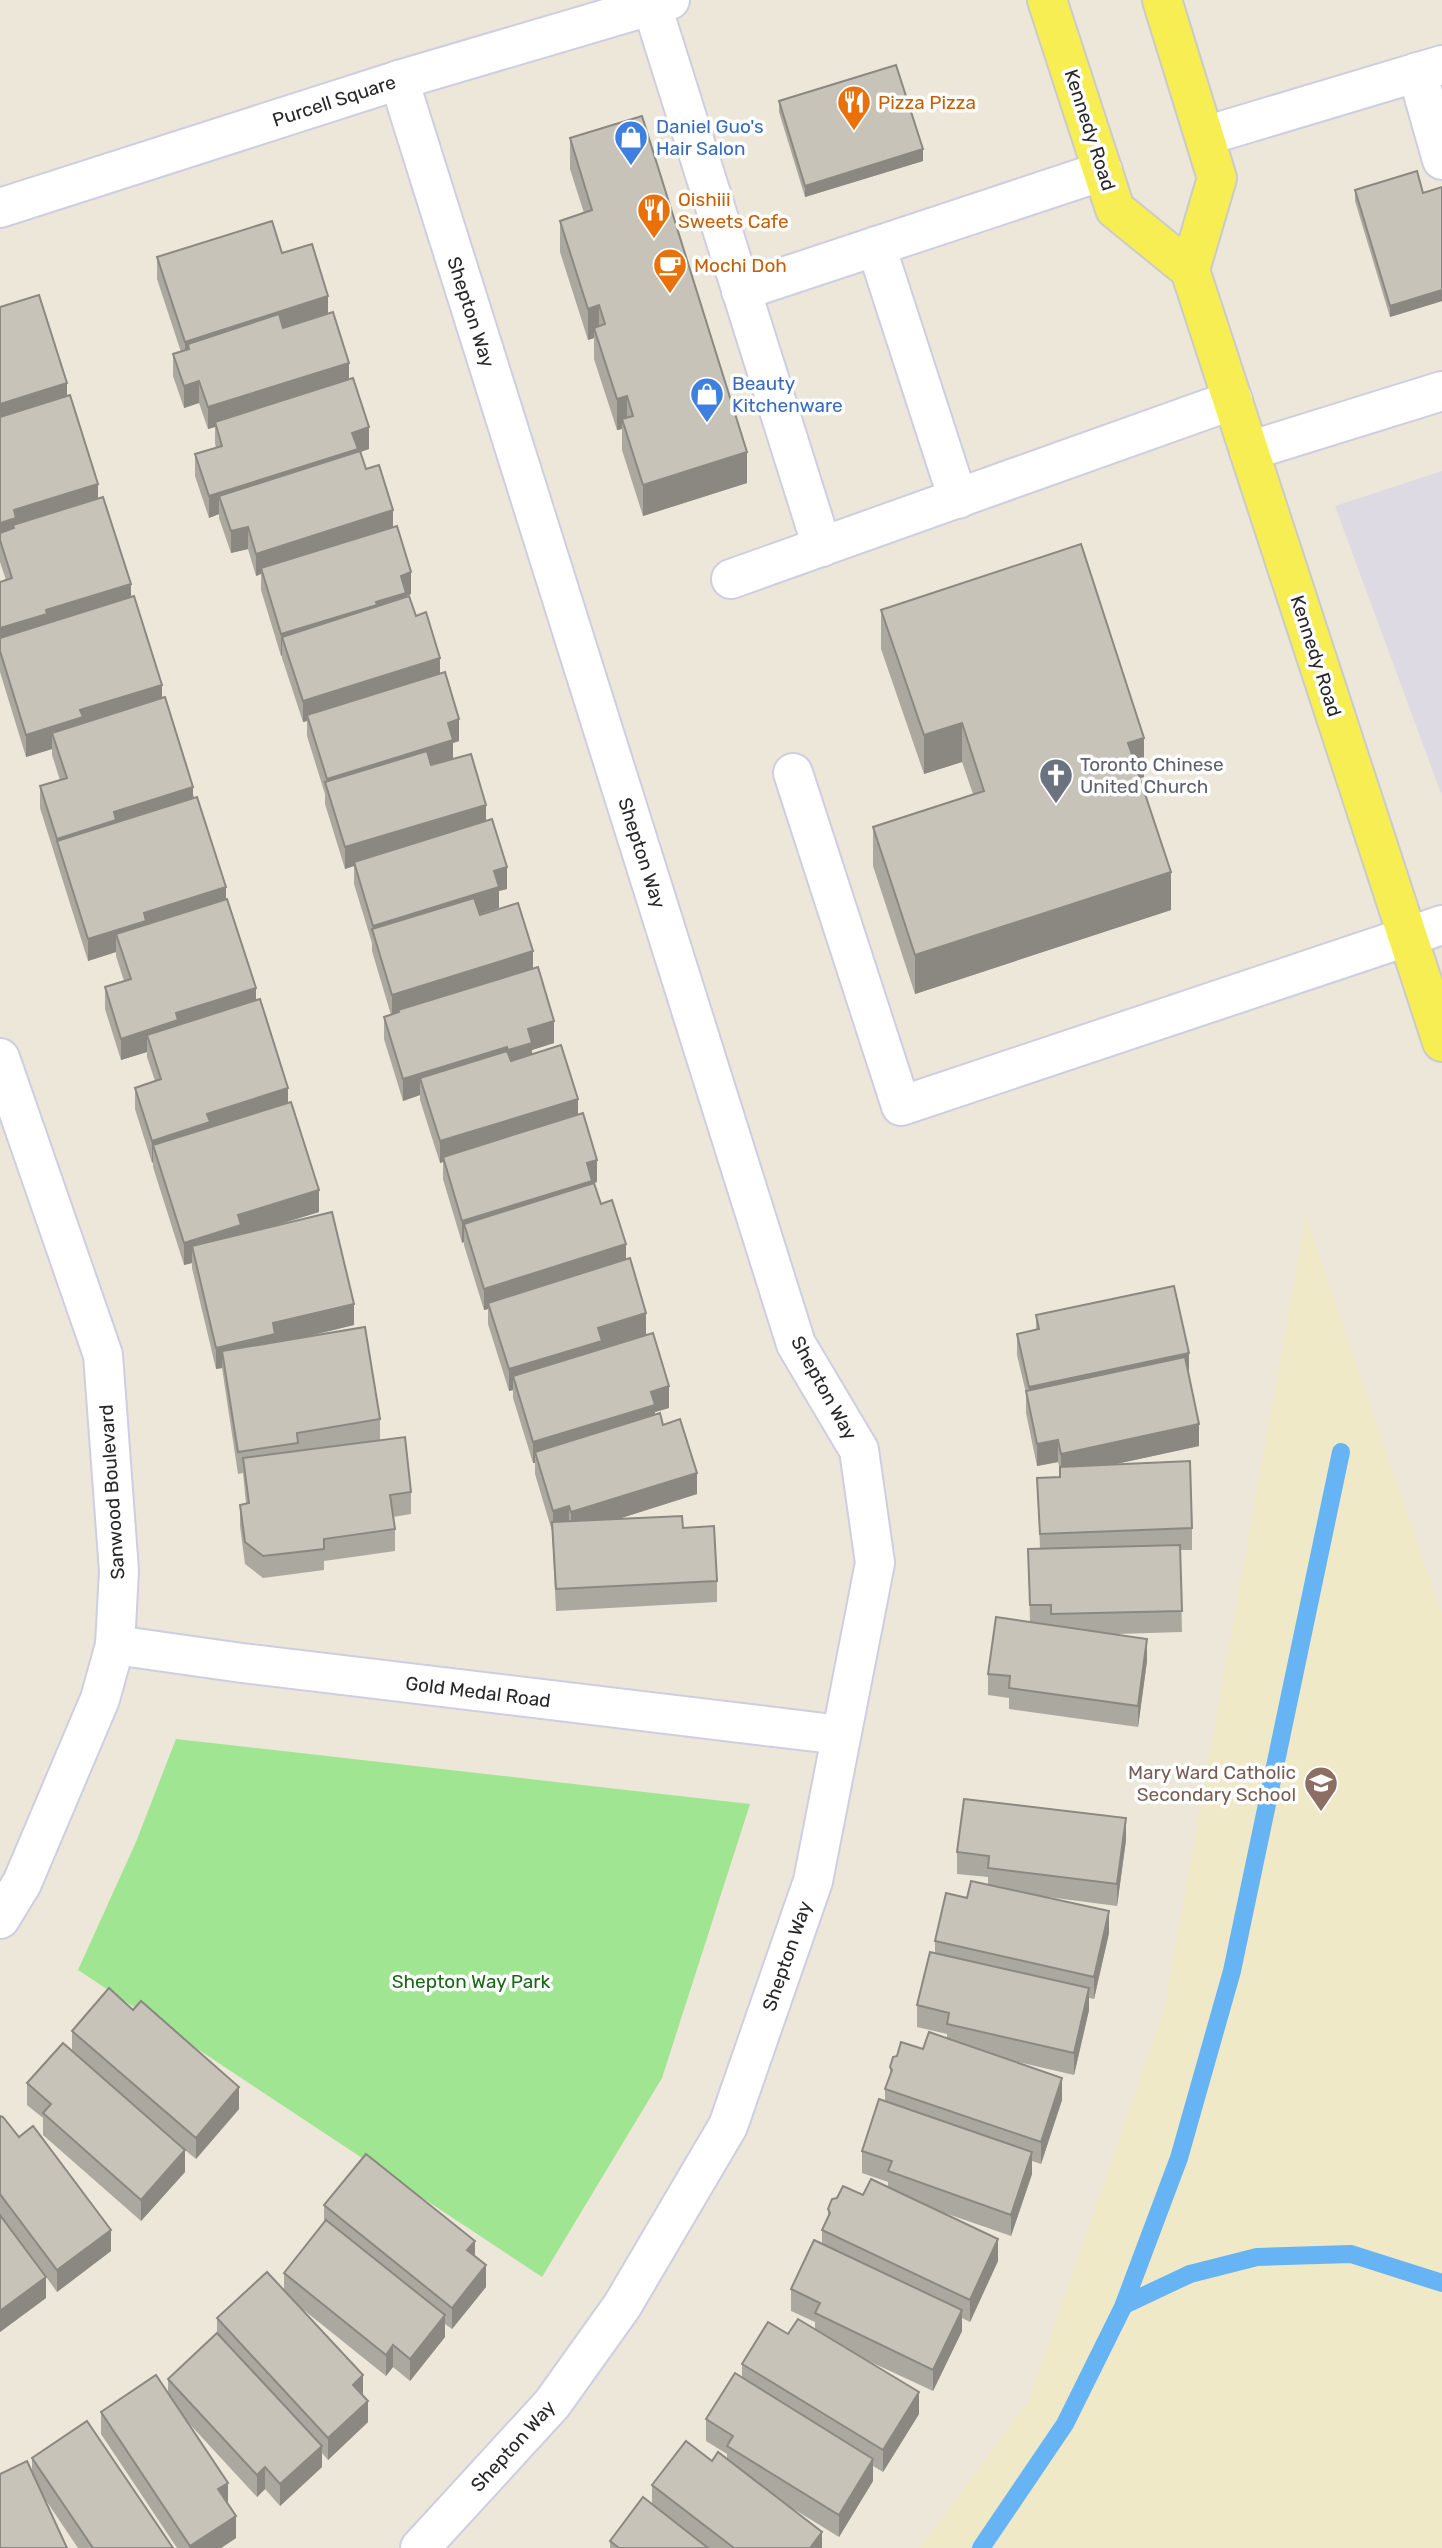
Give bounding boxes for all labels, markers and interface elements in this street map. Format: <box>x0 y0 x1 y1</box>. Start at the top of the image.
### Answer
street label: Kennedy Road <box>1060 66 1120 194</box>
street label: Purcell Square <box>269 70 399 132</box>
restaurant icon: Pizza Pizza <box>835 83 873 132</box>
place label: Pizza Pizza <box>878 91 976 114</box>
place label: Daniel Guo's Hair Salon <box>656 115 764 160</box>
shop icon: Daniel Guo's Hair Salon <box>612 118 650 167</box>
place label: Oishiii Sweets Cafe <box>678 188 789 233</box>
restaurant icon: Oishiii Sweets Cafe <box>635 191 673 240</box>
cafe icon: Mochi Doh <box>651 246 689 295</box>
street label: Shepton Way <box>442 254 500 370</box>
place label: Mochi Doh <box>694 254 787 277</box>
place label: Beauty Kitchenware <box>732 372 843 417</box>
shop icon: Beauty Kitchenware <box>688 375 726 424</box>
street label: Kennedy Road <box>1286 592 1346 720</box>
place label: Toronto Chinese United Church <box>1080 753 1224 798</box>
church icon: Toronto Chinese United Church <box>1037 756 1075 805</box>
street label: Shepton Way <box>613 795 671 911</box>
street label: Shepton Way <box>786 1332 862 1444</box>
street label: Sanwood Boulevard <box>94 1404 130 1580</box>
street label: Gold Medal Road <box>404 1672 552 1712</box>
place label: Mary Ward Catholic Secondary School <box>1128 1761 1296 1806</box>
school or university icon: Mary Ward Catholic Secondary School <box>1302 1764 1340 1813</box>
street label: Shepton Way <box>757 1898 817 2014</box>
park label: Shepton Way Park <box>392 1970 551 1993</box>
street label: Shepton Way <box>466 2396 560 2496</box>

